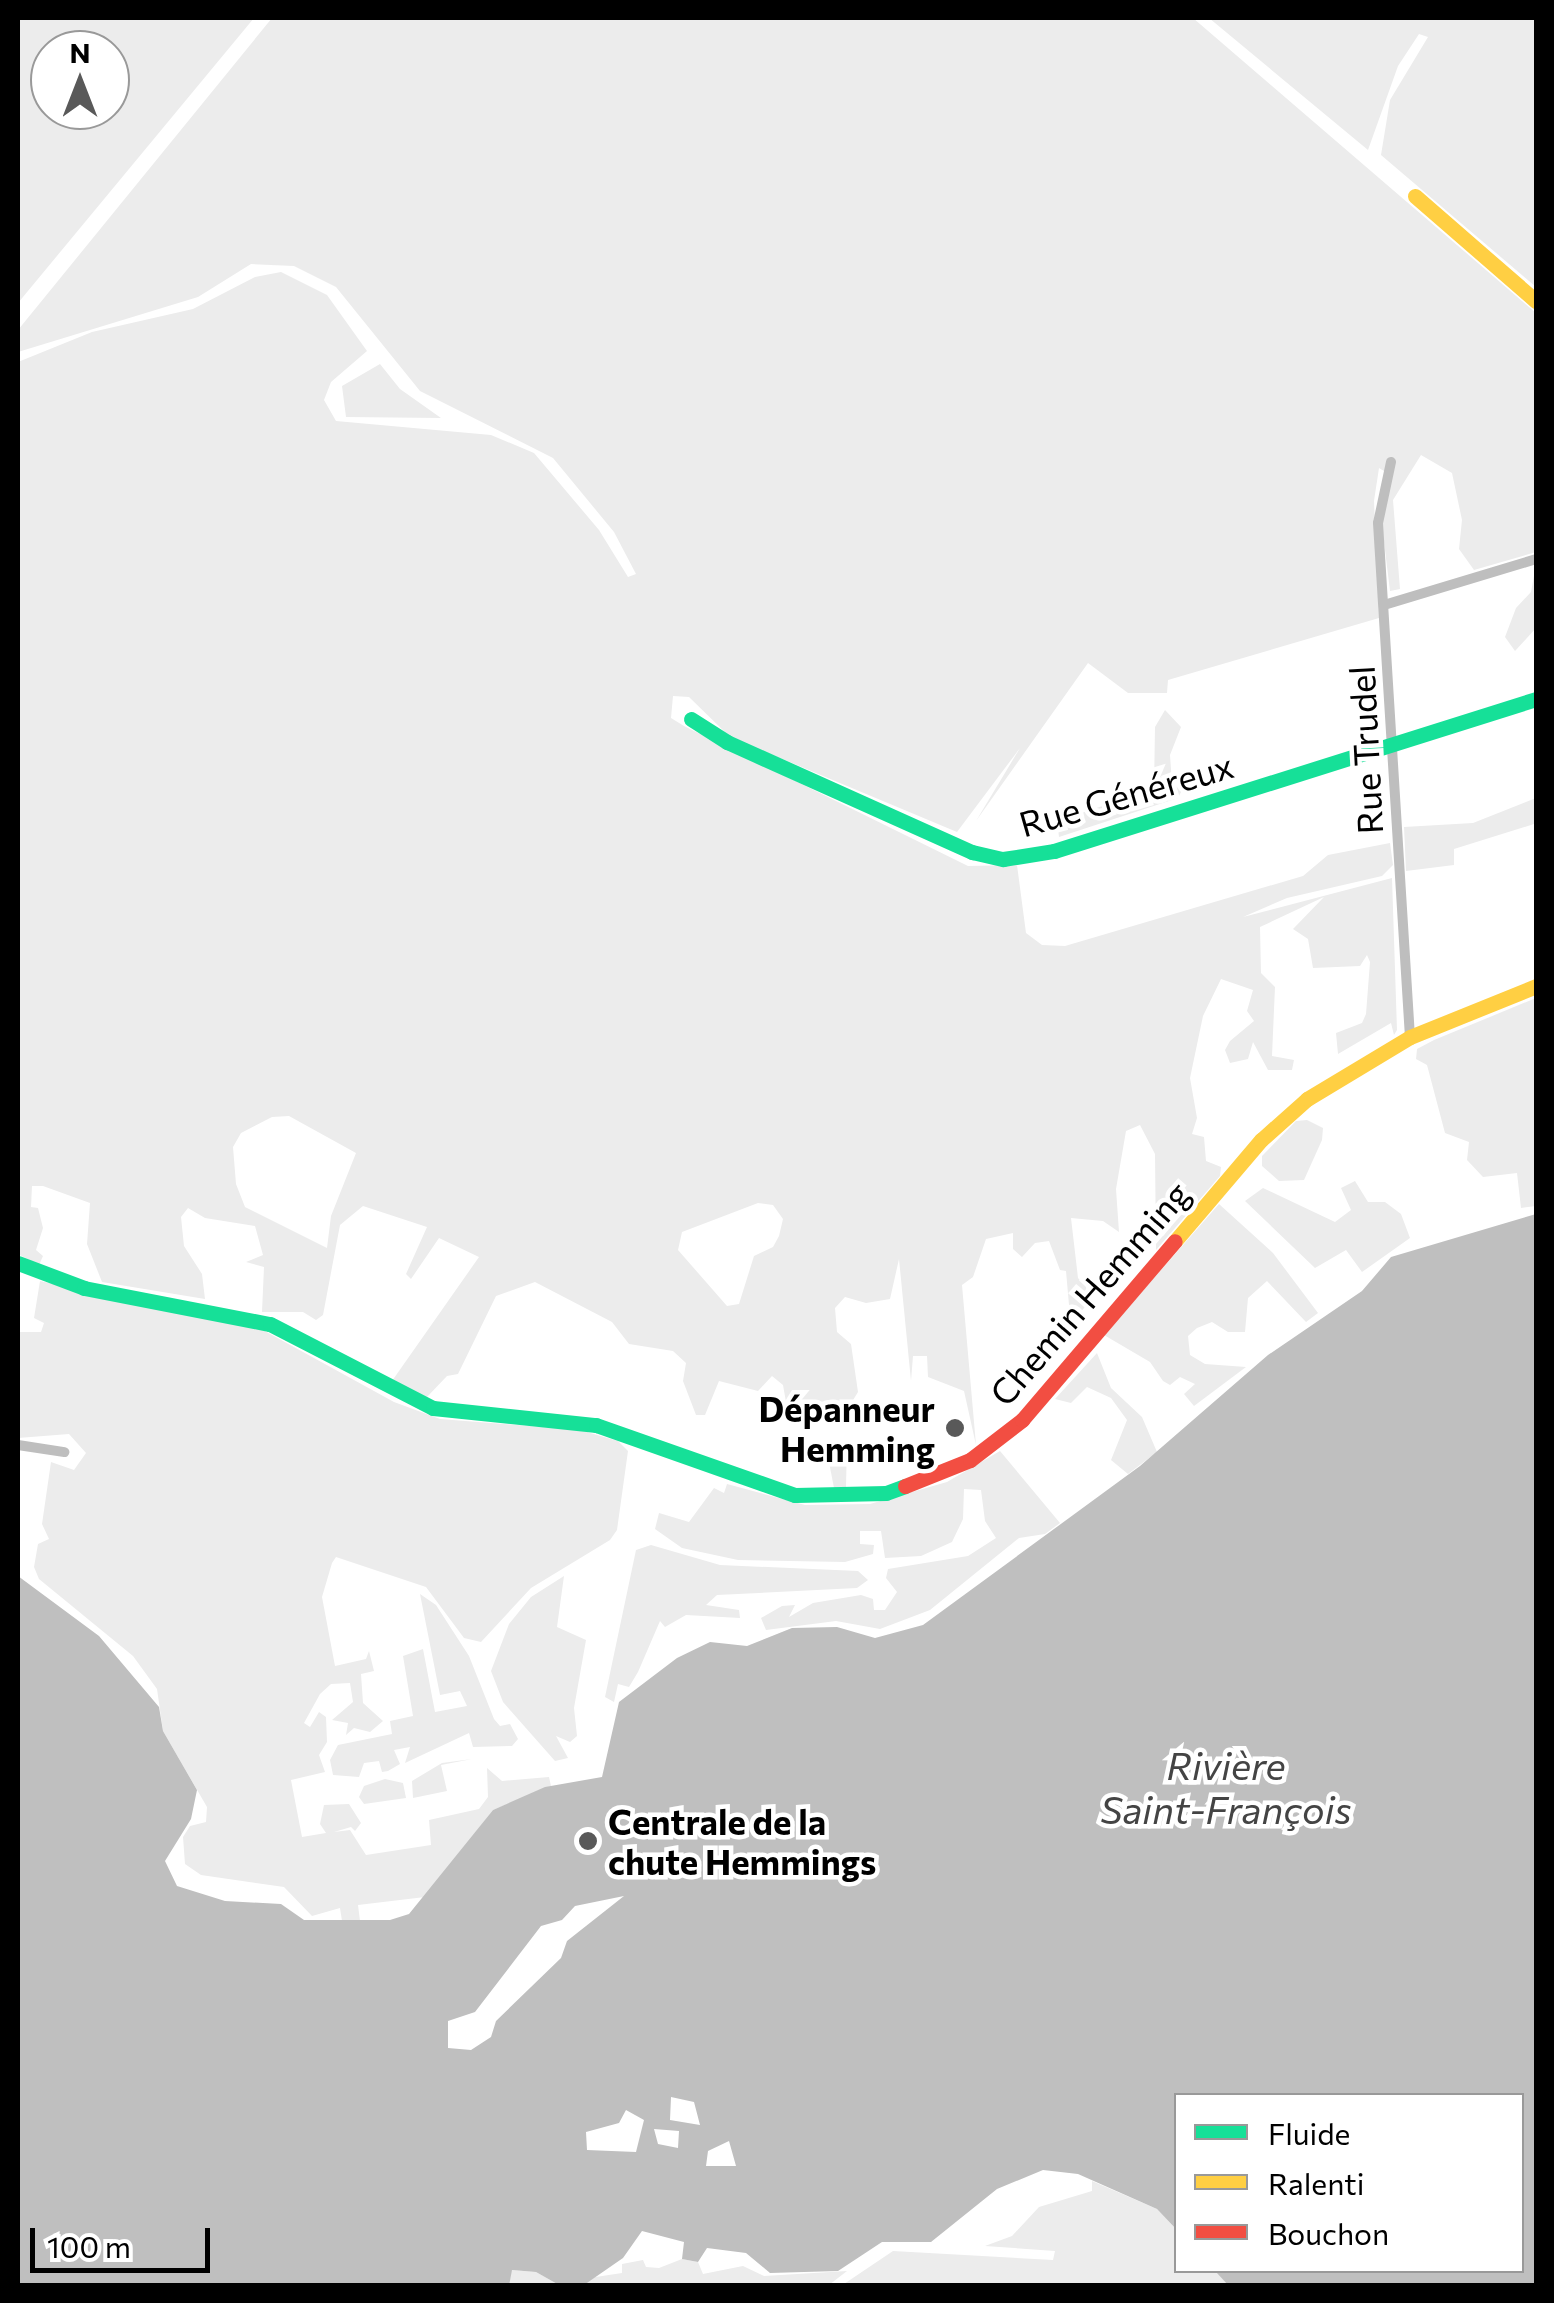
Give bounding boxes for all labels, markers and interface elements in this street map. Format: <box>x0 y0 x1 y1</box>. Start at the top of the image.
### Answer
north arrow <box>30 30 130 130</box>
text: N <box>70 35 91 69</box>
street label: Rue Trudel <box>1340 665 1390 835</box>
street label: Rue Généreux <box>1014 743 1238 845</box>
street label: Chemin Hemming <box>980 1173 1198 1413</box>
place label: Dépanneur Hemming <box>758 1387 935 1469</box>
marker: Dépanneur Hemming <box>944 1417 966 1439</box>
water label: Rivière Saint-François <box>1100 1742 1352 1832</box>
place label: Centrale de la chute Hemmings <box>608 1800 876 1882</box>
marker: Centrale de la chute Hemmings <box>577 1830 599 1852</box>
legend <box>1174 2093 1524 2273</box>
text: Fluide <box>1268 2114 1350 2151</box>
text: Ralenti <box>1268 2164 1364 2201</box>
scale bar <box>35 2208 215 2270</box>
text: Bouchon <box>1268 2214 1389 2251</box>
text: 100 m <box>47 2227 131 2264</box>

